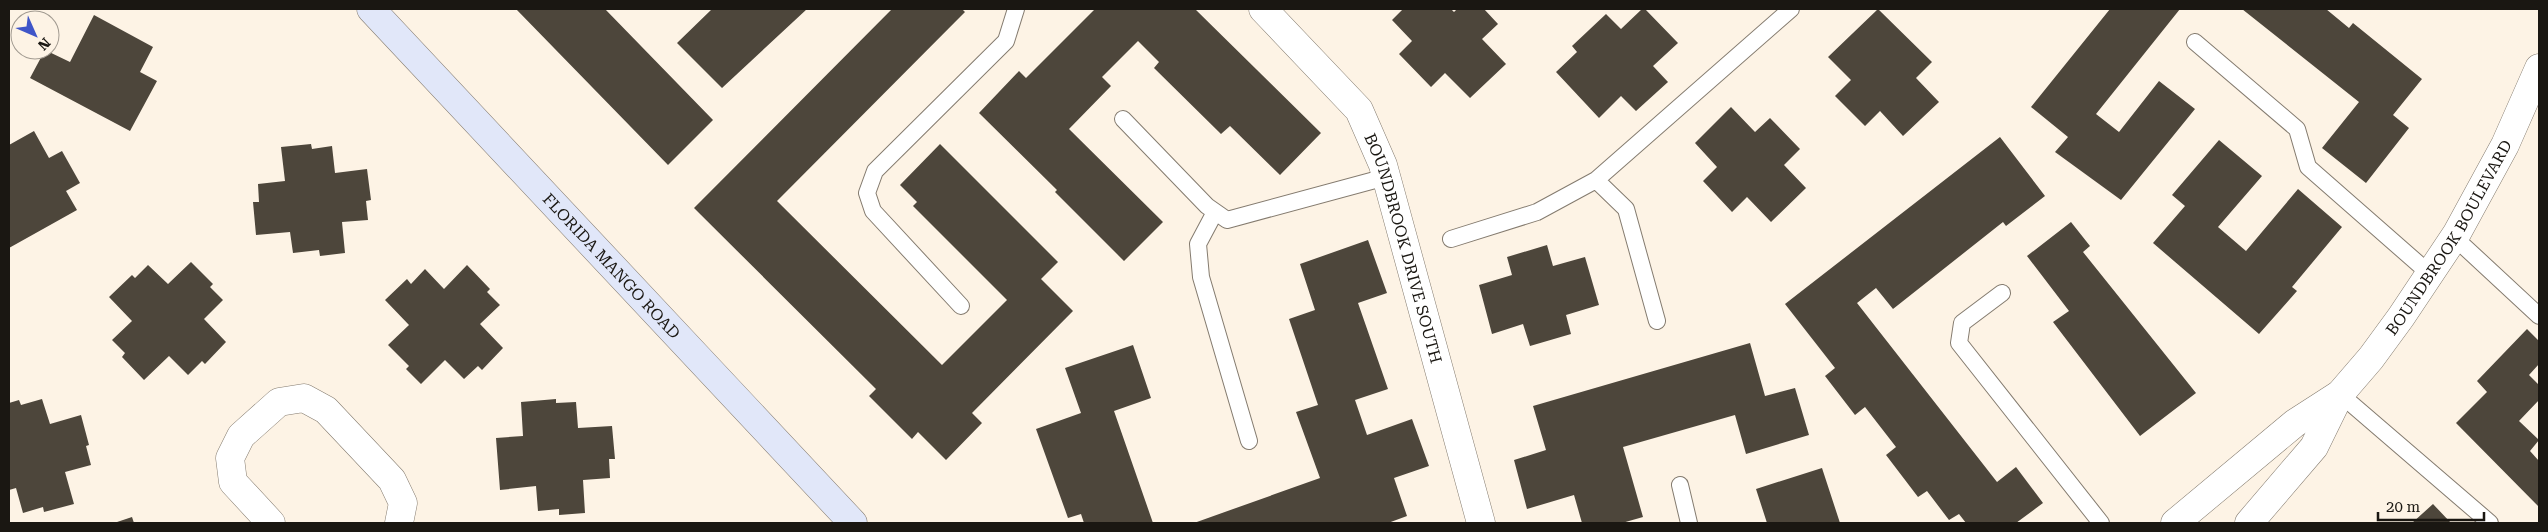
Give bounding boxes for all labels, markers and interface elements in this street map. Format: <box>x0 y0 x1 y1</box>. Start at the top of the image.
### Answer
north arrow <box>10 10 60 60</box>
text: N <box>35 35 54 54</box>
street label: BOUNDBROOK DRIVE SOUTH <box>1361 130 1446 365</box>
street label: BOUNDBROOK BOULEVARD <box>2382 136 2516 339</box>
street label: FLORIDA MANGO ROAD <box>539 189 684 342</box>
scale bar <box>2378 490 2484 522</box>
text: 20 m <box>2386 498 2421 516</box>

